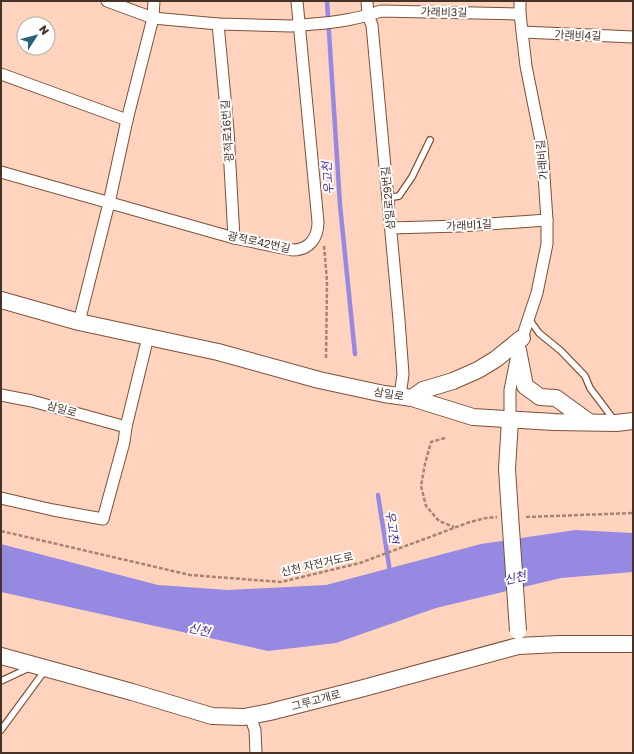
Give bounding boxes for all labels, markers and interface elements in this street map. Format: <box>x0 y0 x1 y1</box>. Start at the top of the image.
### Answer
street label: 가래비3길 <box>420 5 468 18</box>
north arrow <box>16 16 56 56</box>
text: N <box>37 23 52 37</box>
street label: 가래비4길 <box>554 27 602 42</box>
street label: 광적로16번길 <box>218 99 235 163</box>
street label: 가래비길 <box>533 139 550 181</box>
water label: 우고천 <box>319 159 336 195</box>
street label: 삼일로29번길 <box>378 166 397 230</box>
street label: 가래비1길 <box>446 217 492 232</box>
street label: 광적로42번길 <box>227 229 292 254</box>
street label: 삼일로 <box>373 384 405 403</box>
street label: 삼일로 <box>46 398 79 419</box>
water label: 우고천 <box>383 509 402 546</box>
street label: 신천 자전거도로 <box>280 549 354 578</box>
water label: 신천 <box>502 567 529 587</box>
water label: 신천 <box>187 620 213 640</box>
street label: 그루고개로 <box>290 687 342 712</box>

